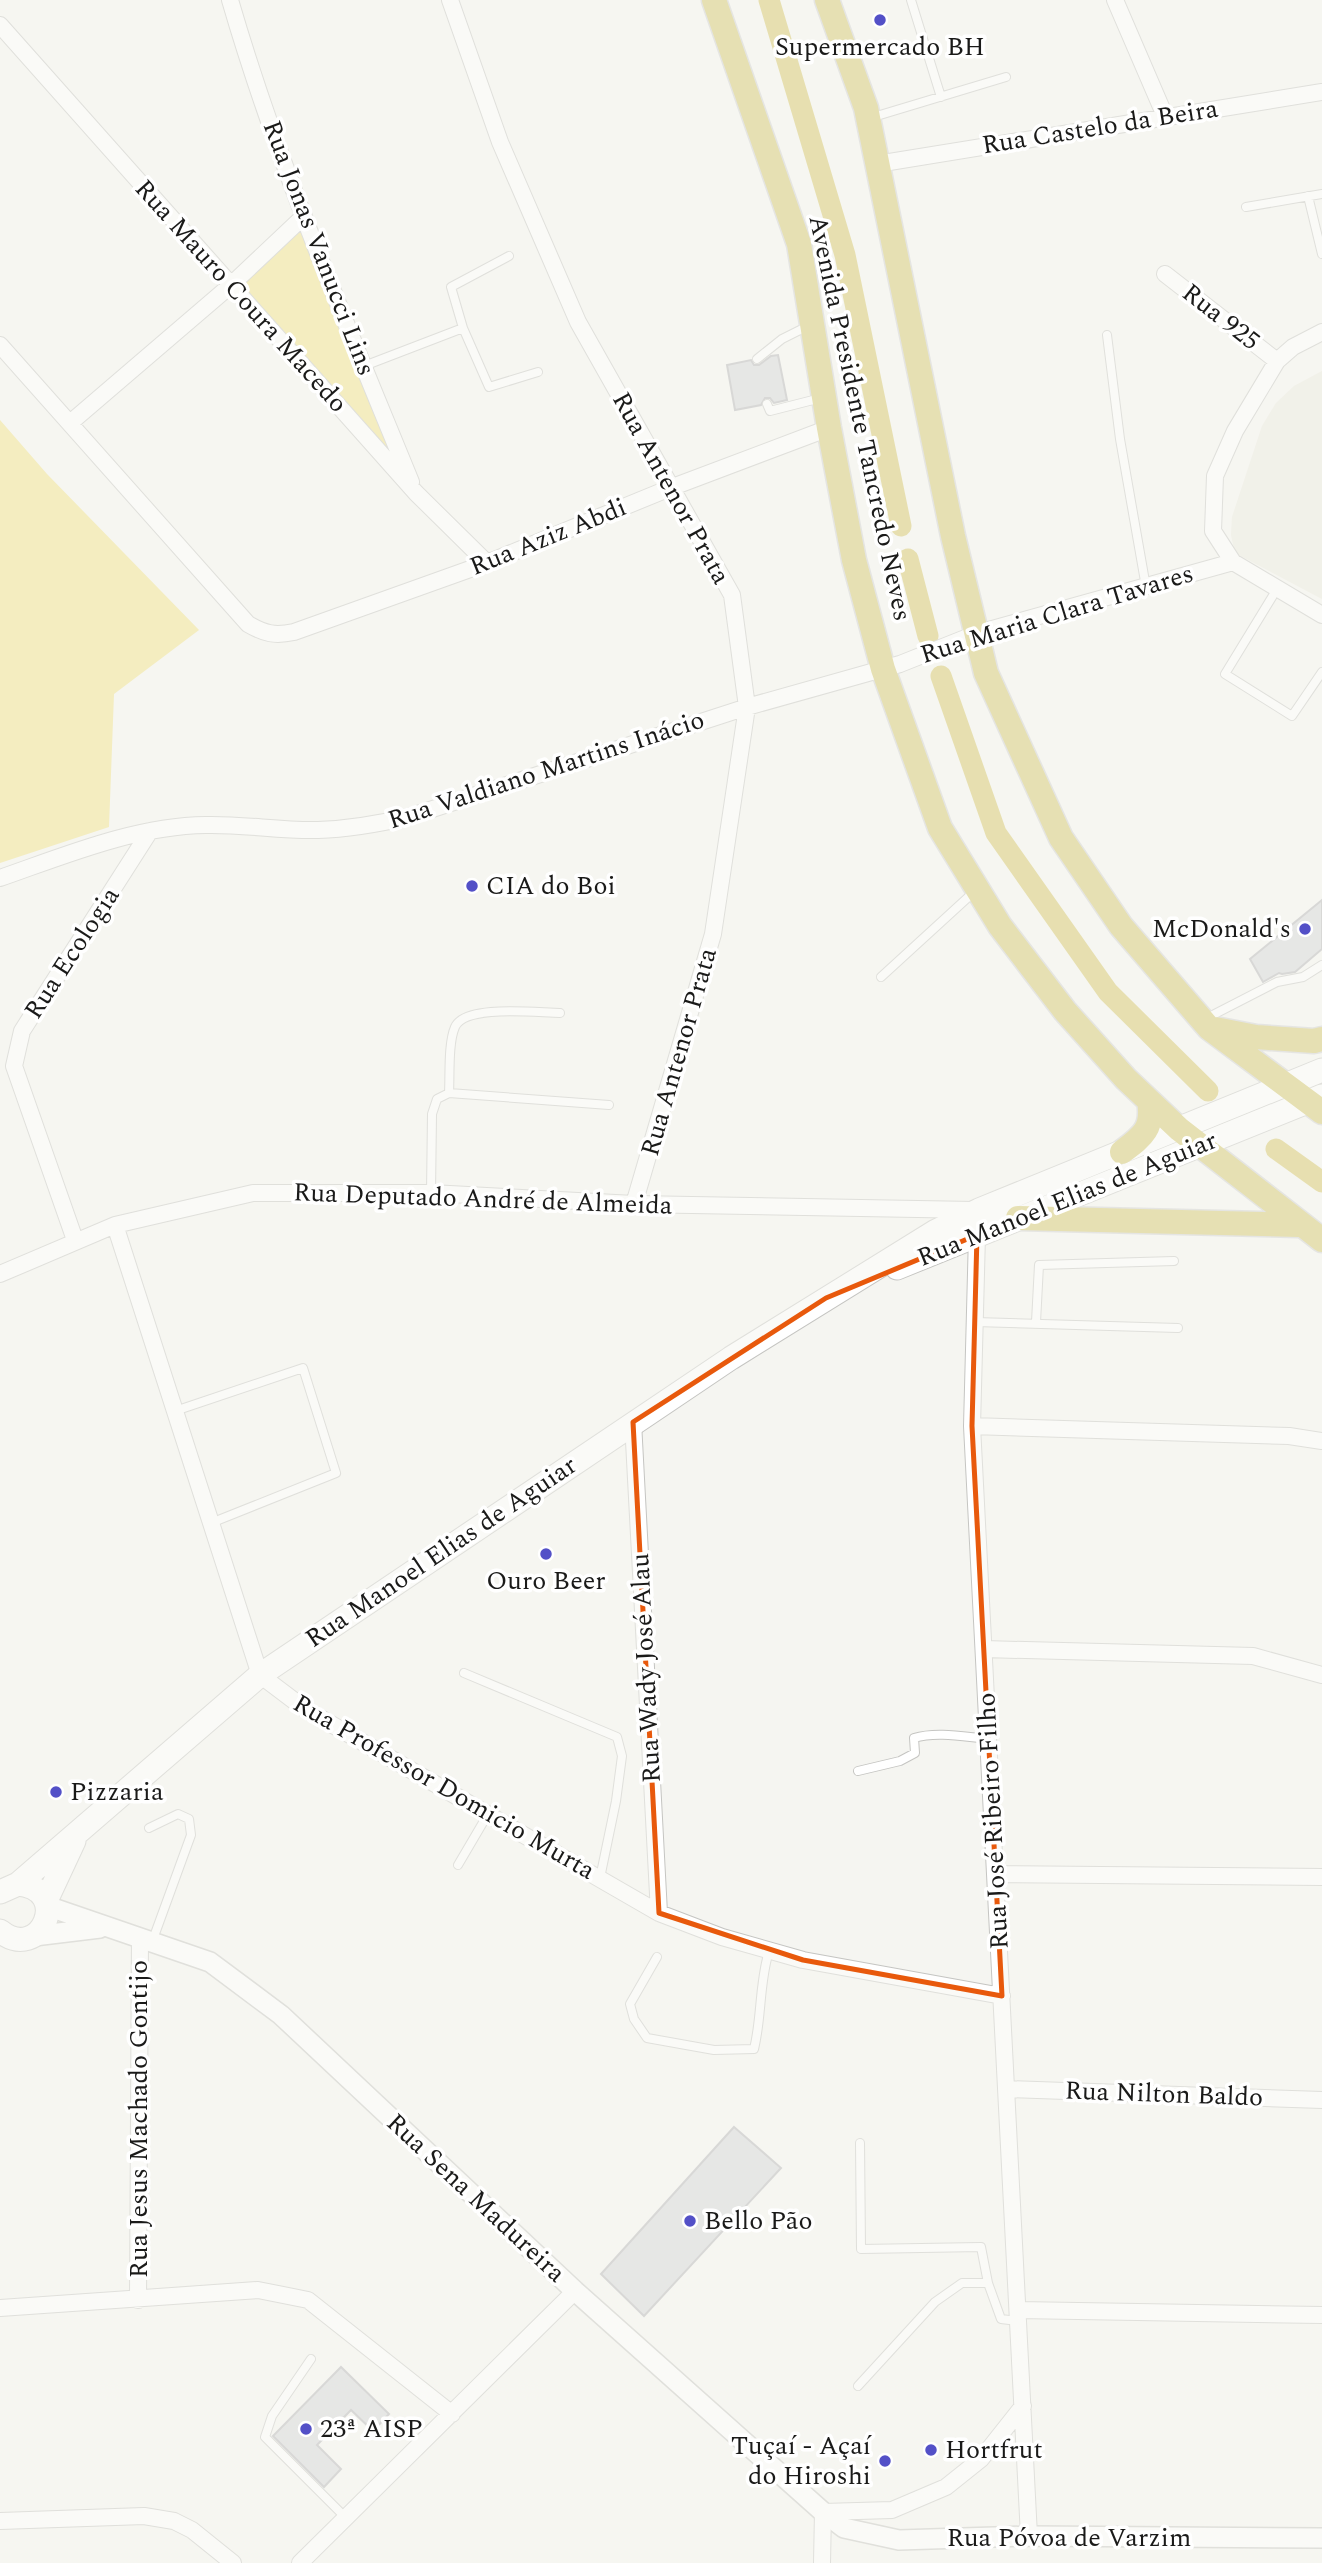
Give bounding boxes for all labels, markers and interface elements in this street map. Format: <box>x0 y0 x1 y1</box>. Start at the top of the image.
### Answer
marker: Supermercado BH <box>872 12 888 28</box>
place label: Supermercado BH <box>775 27 985 67</box>
street label: Rua Castelo da Beira <box>979 89 1221 165</box>
street label: Rua Jonas Vanucci Lins <box>252 114 386 382</box>
street label: Rua Mauro Coura Macedo <box>125 170 357 422</box>
street label: Avenida Presidente Tancredo Neves <box>797 211 923 625</box>
street label: Rua 925 <box>1173 274 1269 360</box>
street label: Rua Antenor Prata <box>601 384 741 592</box>
street label: Rua Aziz Abdi <box>464 487 632 587</box>
street label: Rua Maria Clara Tavares <box>915 553 1199 675</box>
street label: Rua Valdiano Martins Inácio <box>382 700 710 840</box>
place label: CIA do Boi <box>486 866 616 906</box>
street label: Rua Ecologia <box>14 878 130 1027</box>
marker: CIA do Boi <box>464 878 480 894</box>
place label: McDonald's <box>1152 909 1291 949</box>
marker: McDonald's <box>1297 921 1313 937</box>
street label: Rua Antenor Prata <box>630 943 728 1161</box>
street label: Rua Manoel Elias de Aguiar <box>911 1120 1223 1278</box>
street label: Rua Deputado André de Almeida <box>293 1172 674 1226</box>
street label: Rua Manoel Elias de Aguiar <box>297 1446 585 1658</box>
marker: Ouro Beer <box>538 1546 554 1562</box>
street label: Rua Wady José Alau <box>620 1552 672 1784</box>
place label: Ouro Beer <box>486 1561 606 1601</box>
street label: Rua Professor Domicio Murta <box>285 1684 603 1890</box>
street label: Rua José Ribeiro Filho <box>966 1692 1020 1950</box>
place label: Pizzaria <box>70 1772 164 1812</box>
marker: Pizzaria <box>48 1784 64 1800</box>
street label: Rua Jesus Machado Gontijo <box>119 1960 159 2278</box>
street label: Rua Nilton Baldo <box>1064 2071 1264 2117</box>
street label: Rua Sena Madureira <box>377 2104 575 2292</box>
place label: Bello Pão <box>704 2201 813 2241</box>
marker: Bello Pão <box>682 2213 698 2229</box>
place label: 23ª AISP <box>320 2409 423 2449</box>
marker: 23ª AISP <box>298 2421 314 2437</box>
place label: Tuçaí - Açaí do Hiroshi <box>731 2426 873 2496</box>
place label: Hortfrut <box>945 2430 1043 2470</box>
marker: Hortfrut <box>923 2442 939 2458</box>
marker: Tuçaí - Açaí do Hiroshi <box>877 2453 893 2469</box>
street label: Rua Póvoa de Varzim <box>947 2518 1191 2558</box>

